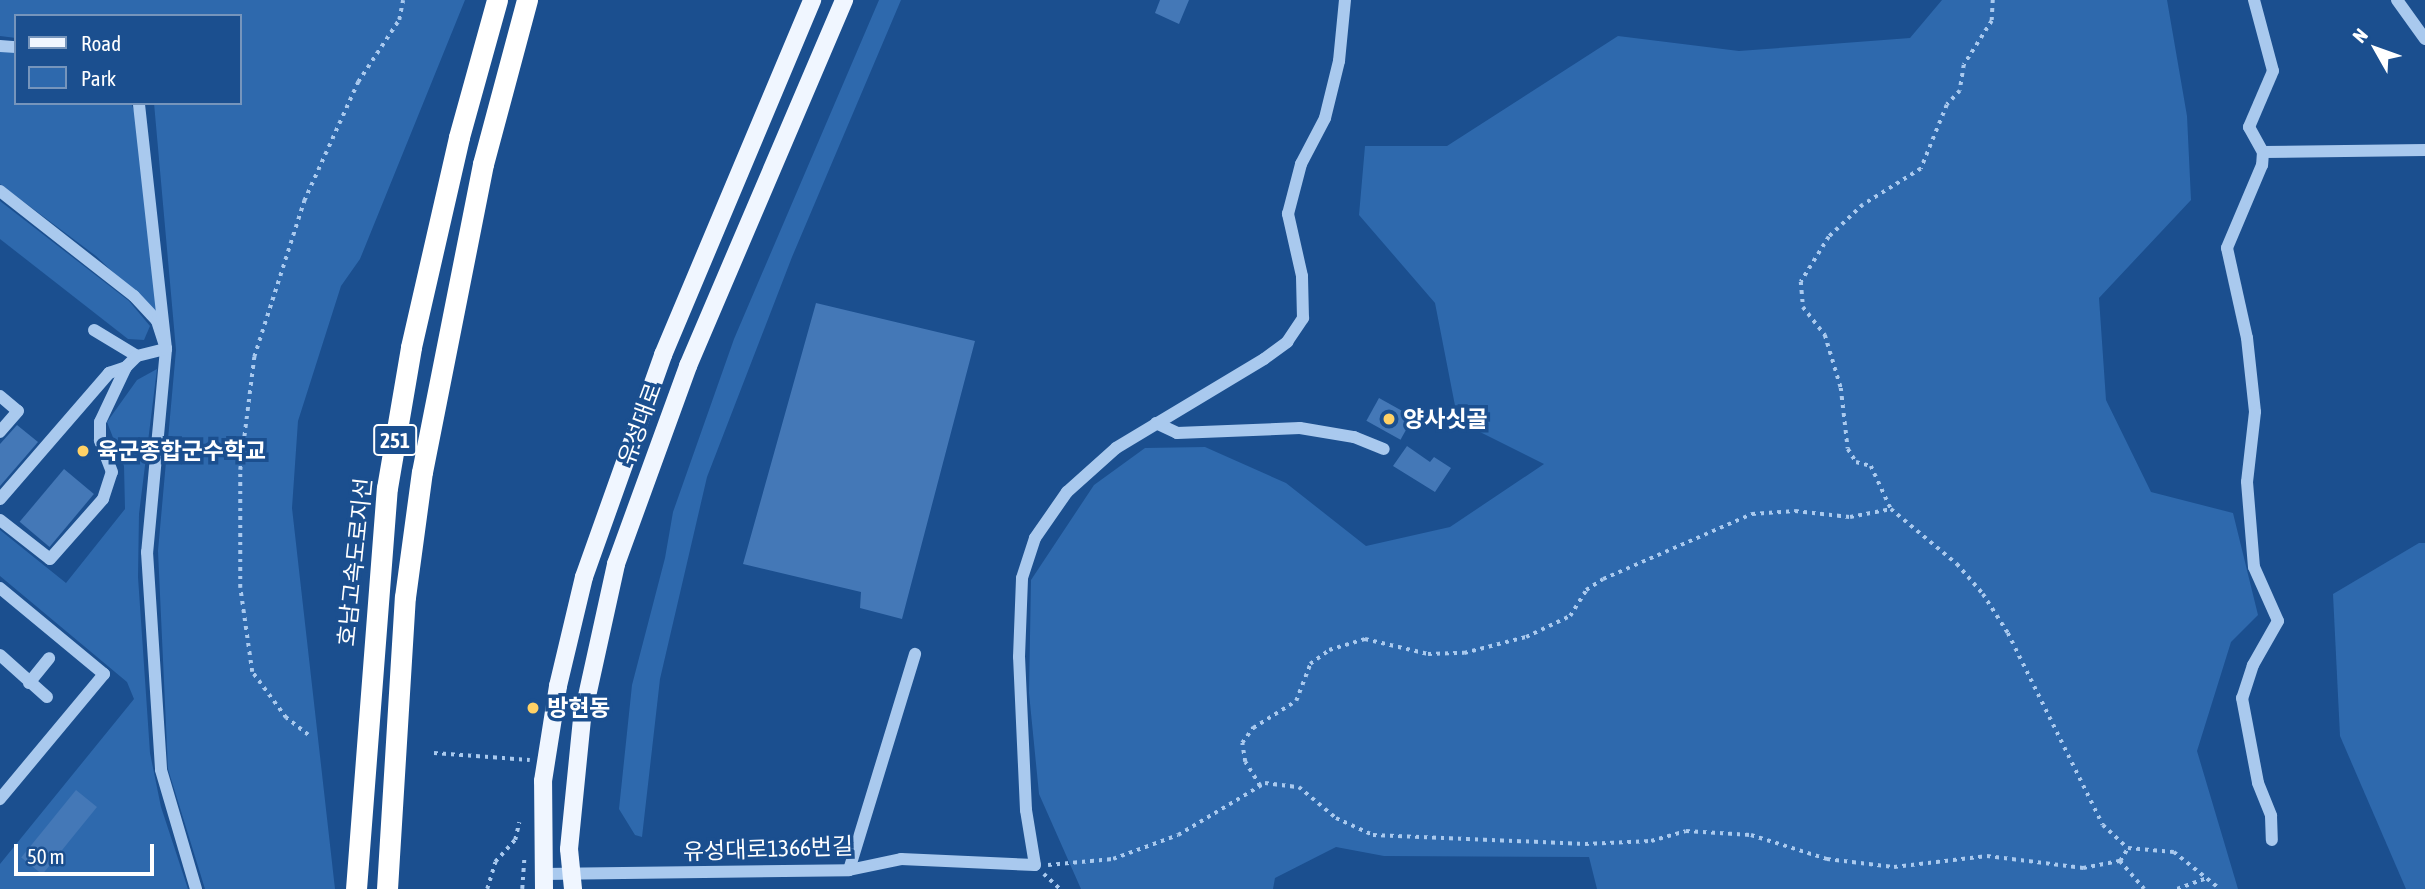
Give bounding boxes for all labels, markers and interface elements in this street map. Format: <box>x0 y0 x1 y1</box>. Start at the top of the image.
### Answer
legend <box>14 14 242 105</box>
north arrow <box>2341 14 2411 84</box>
text: N <box>2348 24 2372 47</box>
text: Road <box>81 31 121 55</box>
text: Park <box>81 66 116 90</box>
street label: 유성대로 <box>613 380 667 468</box>
place label: 양사싯골 <box>1403 405 1488 433</box>
marker: 양사싯골 <box>1381 411 1397 427</box>
road number: 251 <box>372 422 418 458</box>
place label: 육군종합군수학교 <box>97 437 266 465</box>
marker: 육군종합군수학교 <box>75 443 91 459</box>
street label: 호남고속도로지선 <box>332 476 378 648</box>
place label: 방현동 <box>547 694 610 722</box>
marker: 방현동 <box>525 700 541 716</box>
scale bar <box>18 830 158 874</box>
street label: 유성대로1366번길 <box>682 832 854 866</box>
text: 50 m <box>27 844 65 868</box>

